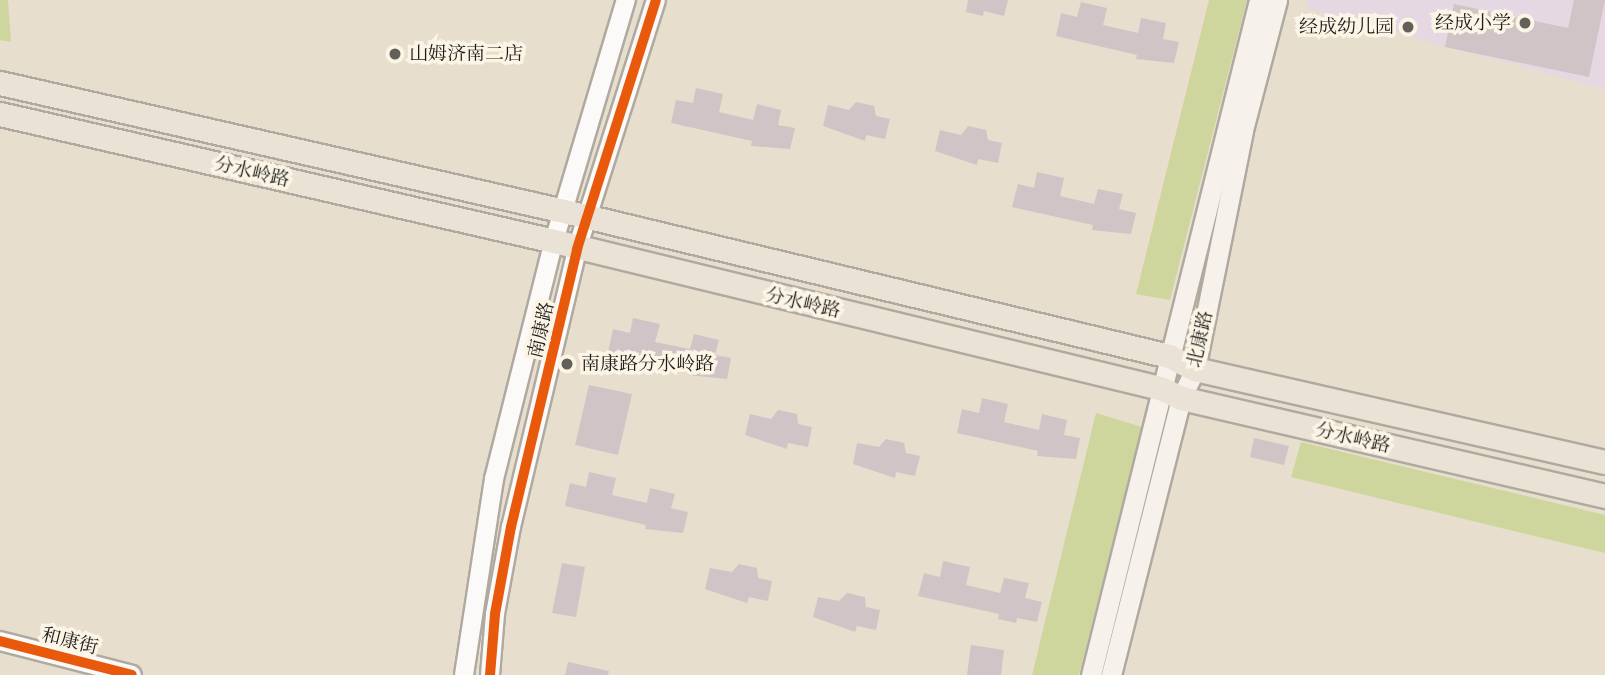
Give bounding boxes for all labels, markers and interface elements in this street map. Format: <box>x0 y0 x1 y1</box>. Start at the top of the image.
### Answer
place label: 经成小学 <box>1435 12 1511 34</box>
marker: 经成小学 <box>1517 15 1533 31</box>
place label: 经成幼儿园 <box>1299 16 1394 38</box>
marker: 经成幼儿园 <box>1400 19 1416 35</box>
place label: 山姆济南二店 <box>409 43 523 65</box>
marker: 山姆济南二店 <box>387 46 403 62</box>
street label: 分水岭路 <box>212 152 292 192</box>
street label: 分水岭路 <box>763 283 843 323</box>
street label: 南康路 <box>523 300 559 360</box>
street label: 北康路 <box>1182 309 1218 369</box>
place label: 南康路分水岭路 <box>581 353 714 375</box>
marker: 南康路分水岭路 <box>559 356 575 372</box>
street label: 分水岭路 <box>1313 418 1393 458</box>
street label: 和康街 <box>40 623 100 659</box>

